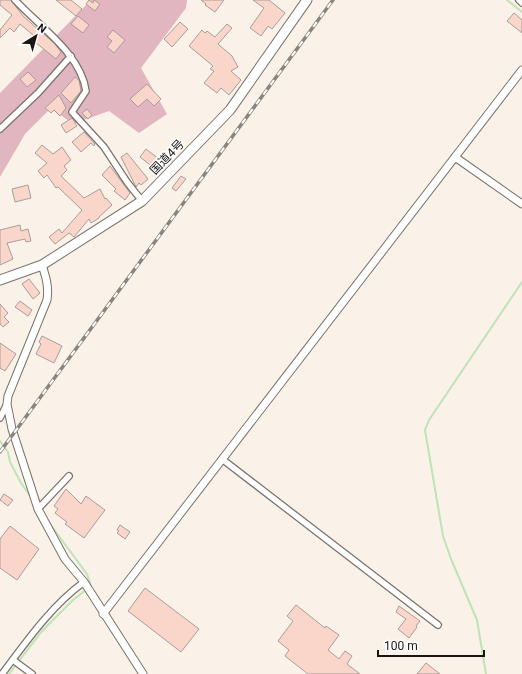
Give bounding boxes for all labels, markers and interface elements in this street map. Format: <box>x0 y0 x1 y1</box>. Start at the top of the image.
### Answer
north arrow <box>16 16 56 56</box>
text: N <box>35 21 49 36</box>
street label: 国道4号 <box>147 137 187 177</box>
scale bar <box>378 632 484 658</box>
text: 100 m <box>384 639 418 653</box>

